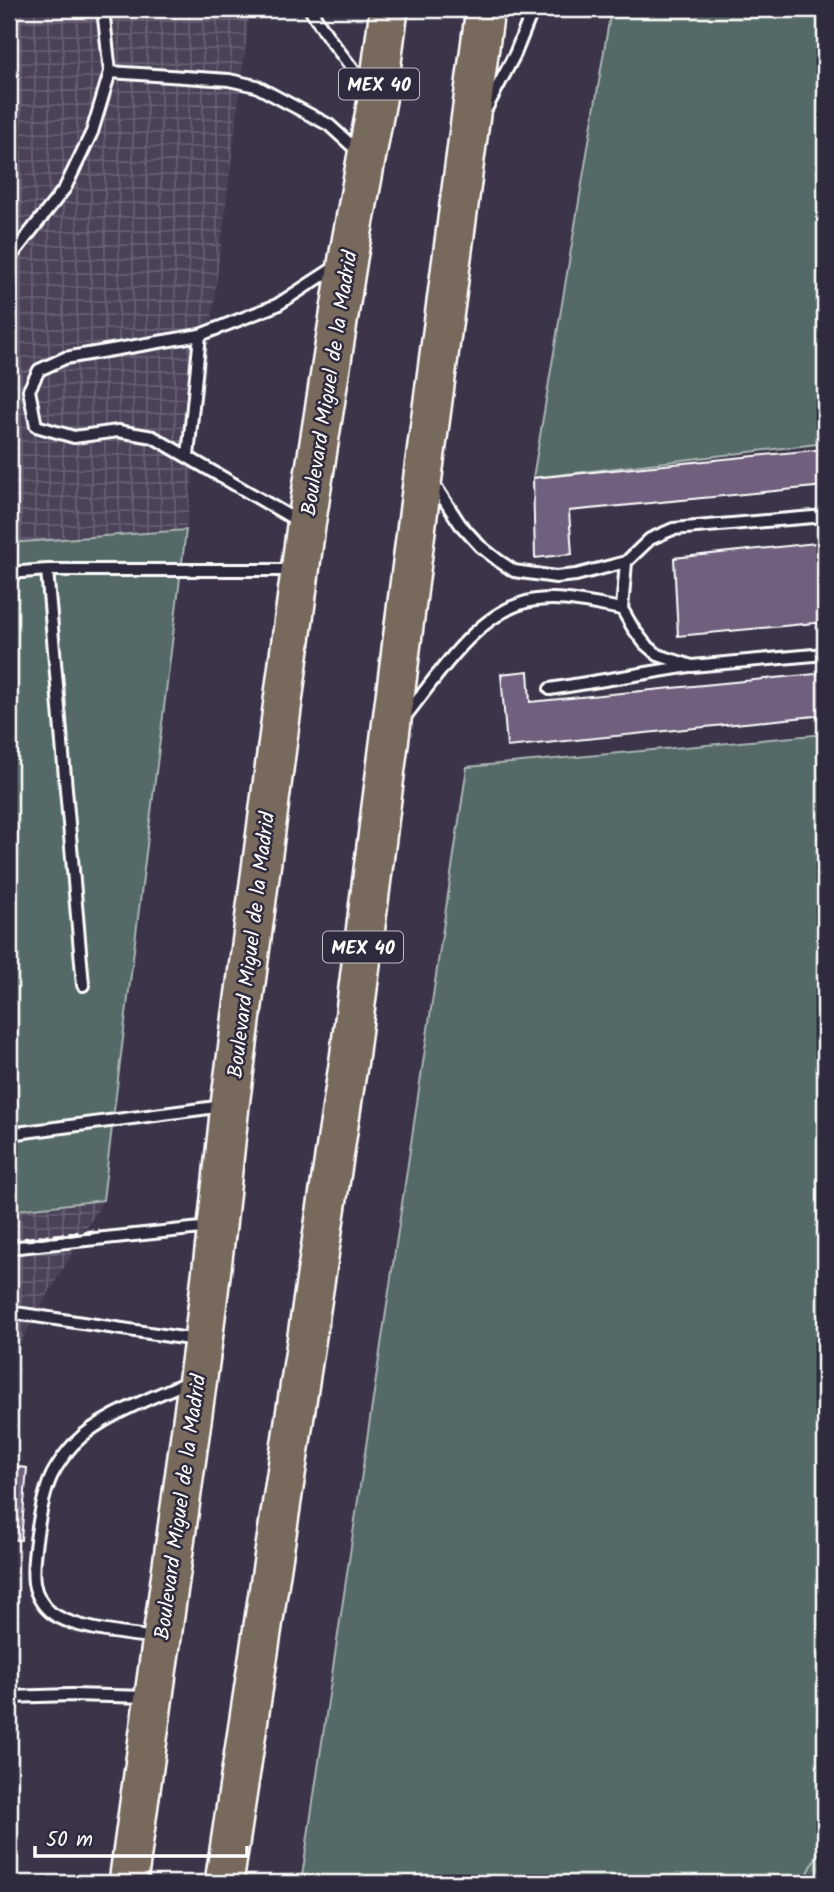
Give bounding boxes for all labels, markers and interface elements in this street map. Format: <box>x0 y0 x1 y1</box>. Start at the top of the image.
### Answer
road number: MEX 40 <box>339 68 419 100</box>
street label: Boulevard Miguel de la Madrid <box>293 248 368 518</box>
street label: Boulevard Miguel de la Madrid <box>220 810 285 1080</box>
road number: MEX 40 <box>323 931 403 962</box>
street label: Boulevard Miguel de la Madrid <box>147 1372 217 1642</box>
scale bar <box>35 1815 247 1859</box>
text: 50 m <box>46 1824 93 1857</box>

